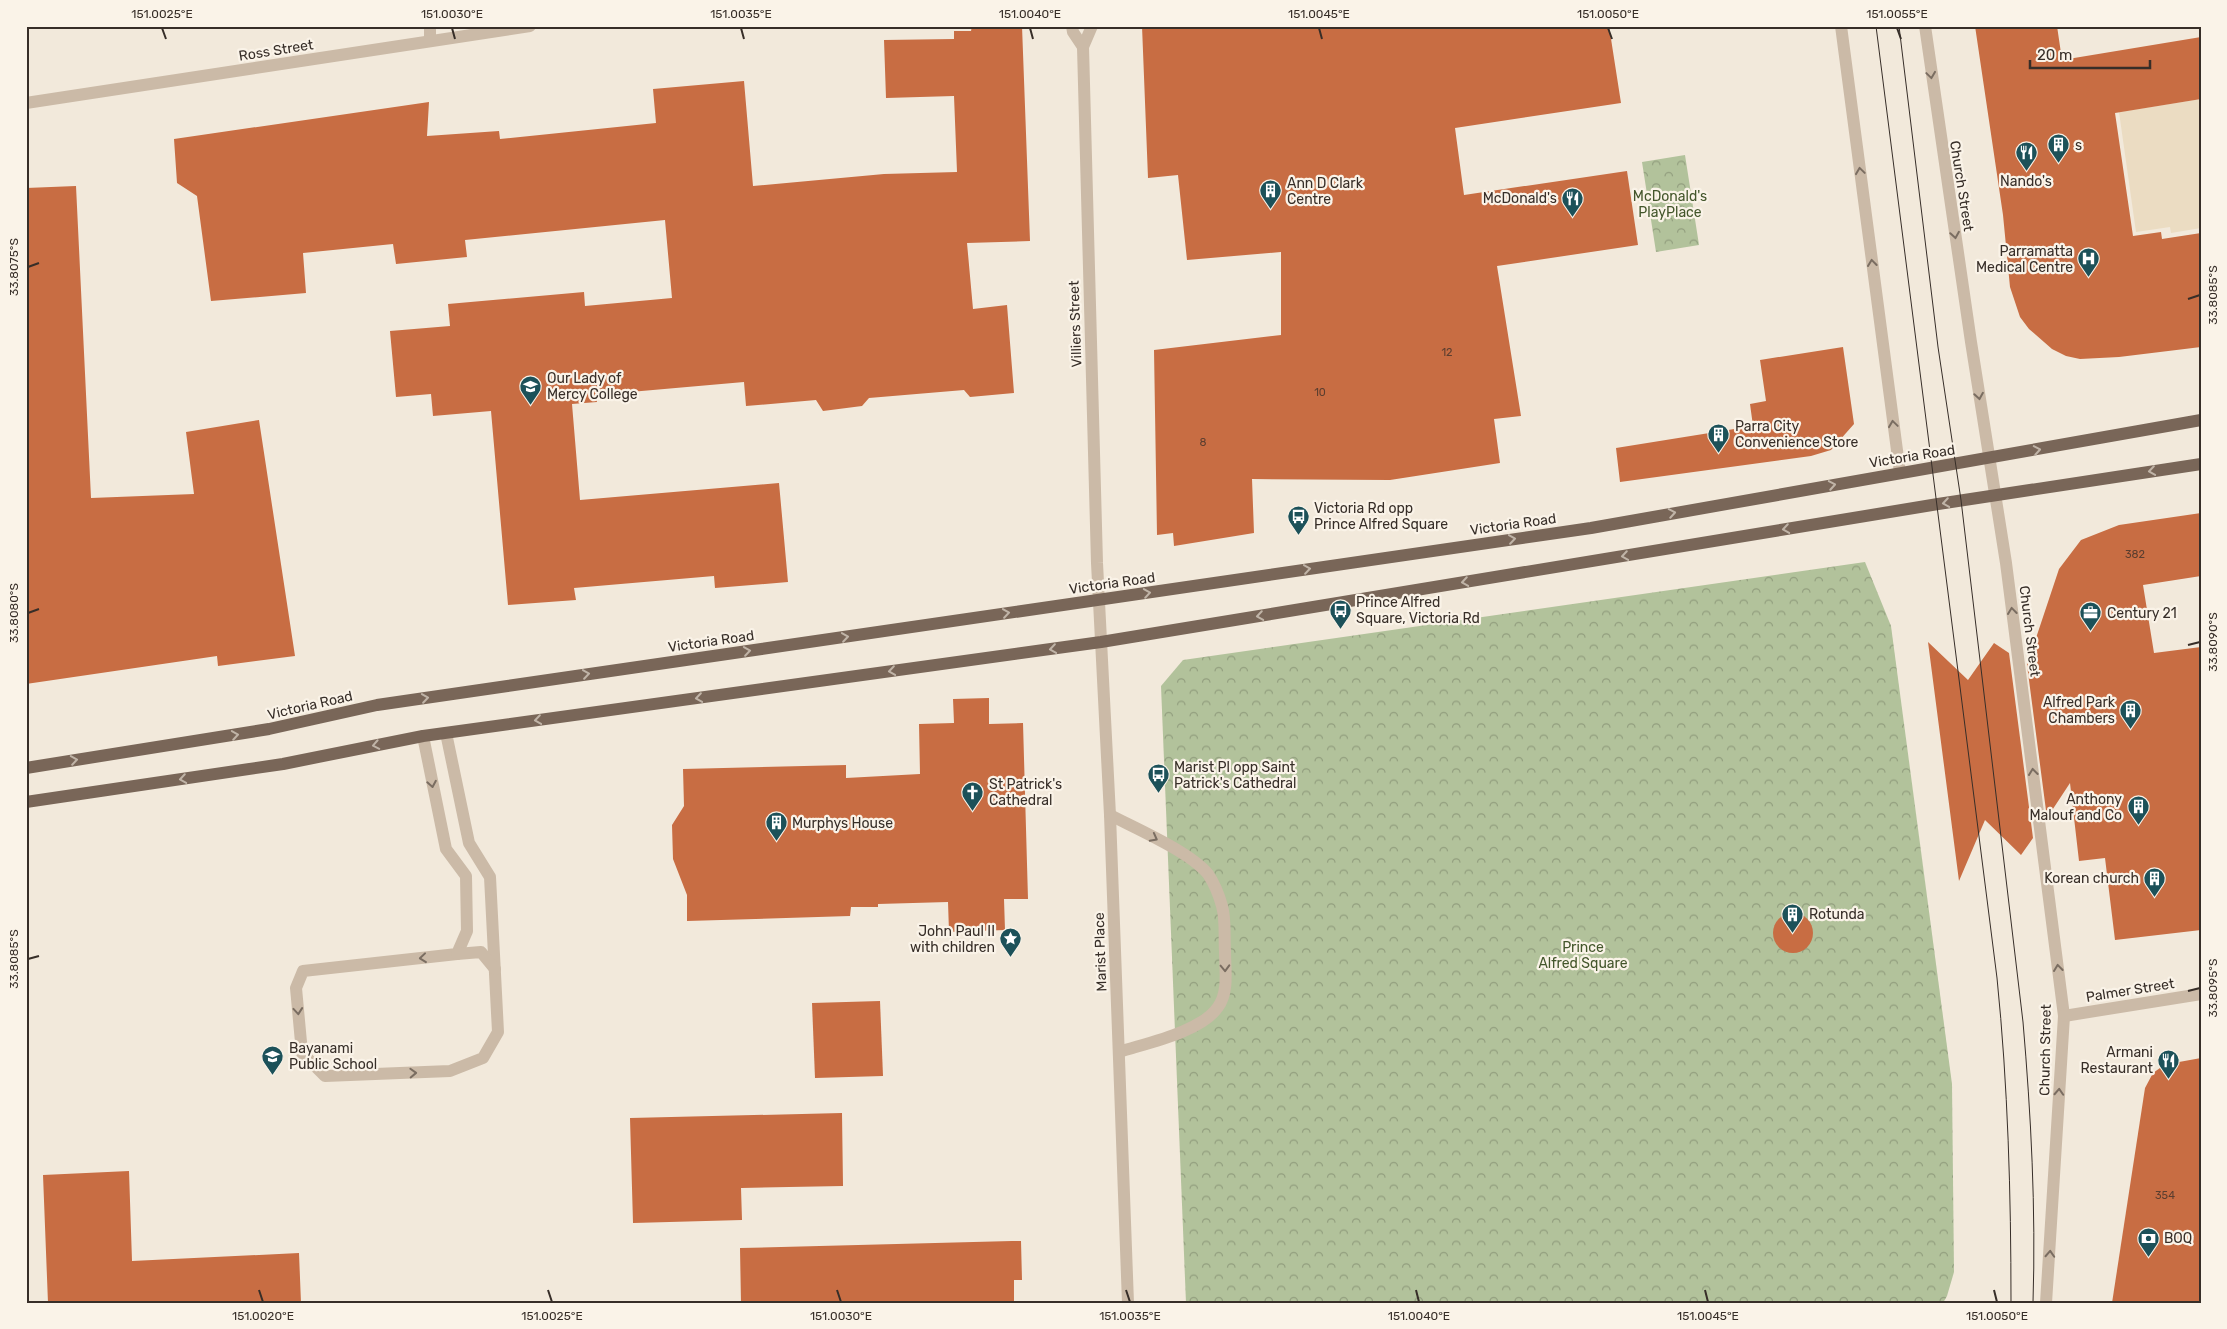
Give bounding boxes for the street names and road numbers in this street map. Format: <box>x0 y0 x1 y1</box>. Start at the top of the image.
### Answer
street label: Ross Street <box>238 36 315 65</box>
street label: Church Street <box>1946 140 1977 233</box>
street label: Villiers Street <box>1065 280 1086 368</box>
street label: Victoria Road <box>1868 441 1956 472</box>
street label: Victoria Road <box>1469 510 1557 539</box>
street label: Victoria Road <box>1068 569 1156 598</box>
street label: Church Street <box>2015 585 2044 678</box>
street label: Victoria Road <box>667 627 755 656</box>
street label: Victoria Road <box>266 687 354 724</box>
street label: Marist Place <box>1091 912 1110 992</box>
street label: Palmer Street <box>2085 975 2176 1006</box>
street label: Church Street <box>2036 1004 2055 1096</box>

